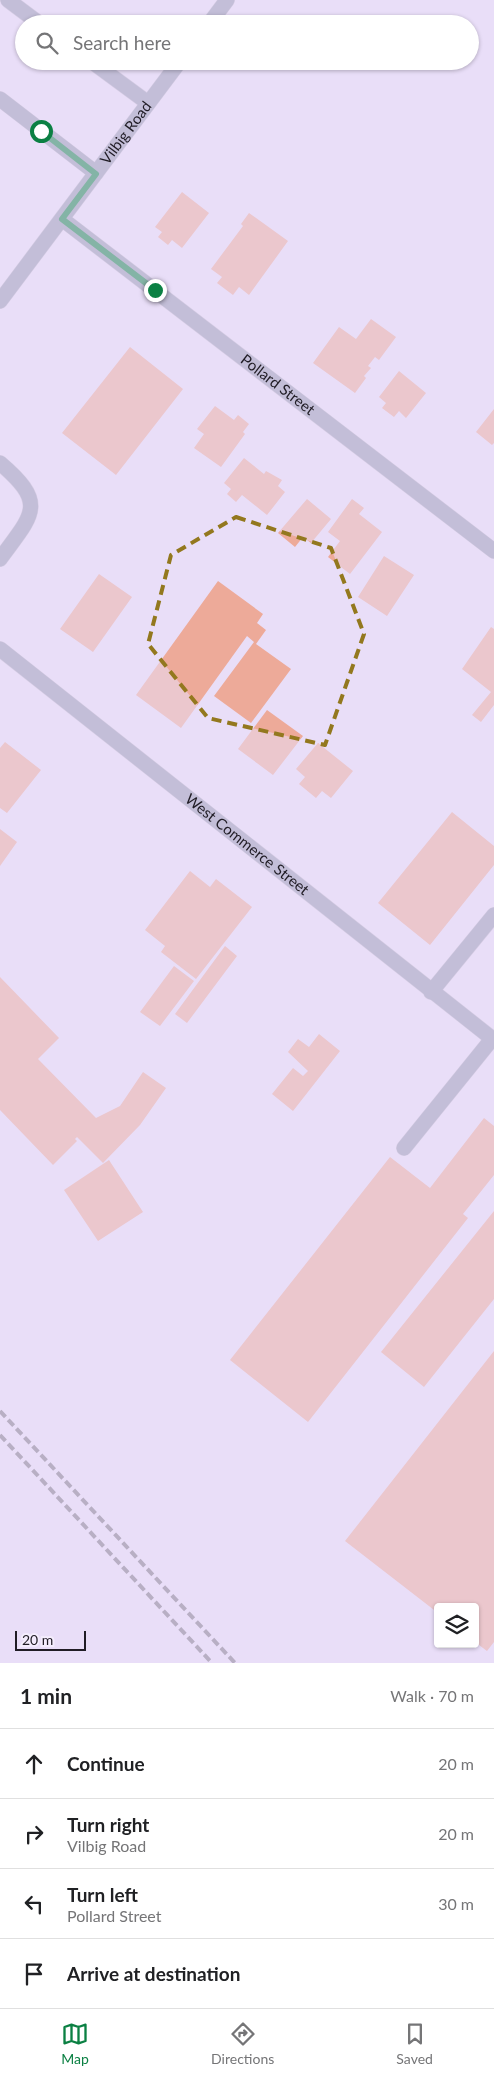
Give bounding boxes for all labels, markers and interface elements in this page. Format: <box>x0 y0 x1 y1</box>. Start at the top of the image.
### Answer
search box <box>15 15 479 70</box>
icon: search <box>33 29 61 57</box>
text: Search here <box>73 31 171 54</box>
street label: Vilbig Road <box>96 97 155 168</box>
route start <box>30 120 53 143</box>
route end <box>144 279 167 302</box>
street label: Pollard Street <box>238 350 319 418</box>
street label: West Commerce Street <box>182 789 314 899</box>
map controls <box>434 1603 479 1648</box>
button: layers <box>434 1603 479 1648</box>
scale bar <box>15 1628 86 1651</box>
text: 20 m <box>22 1631 53 1648</box>
text: 1 min <box>20 1683 72 1708</box>
text: Walk · 70 m <box>390 1686 474 1705</box>
icon: ahead <box>20 1750 48 1778</box>
text: Continue <box>67 1752 145 1775</box>
text: 20 m <box>438 1754 474 1773</box>
text: Turn right <box>67 1813 149 1836</box>
icon: right <box>20 1820 48 1848</box>
text: 20 m <box>438 1824 474 1843</box>
text: Vilbig Road <box>67 1836 146 1855</box>
text: Turn left <box>67 1883 138 1906</box>
icon: left <box>20 1890 48 1918</box>
text: 30 m <box>438 1894 474 1913</box>
text: Pollard Street <box>67 1906 161 1925</box>
icon: arrive <box>20 1960 48 1988</box>
text: Arrive at destination <box>67 1962 240 1985</box>
tab: Map <box>61 2020 89 2067</box>
tab: Directions <box>211 2020 274 2067</box>
tab: Saved <box>396 2020 433 2067</box>

